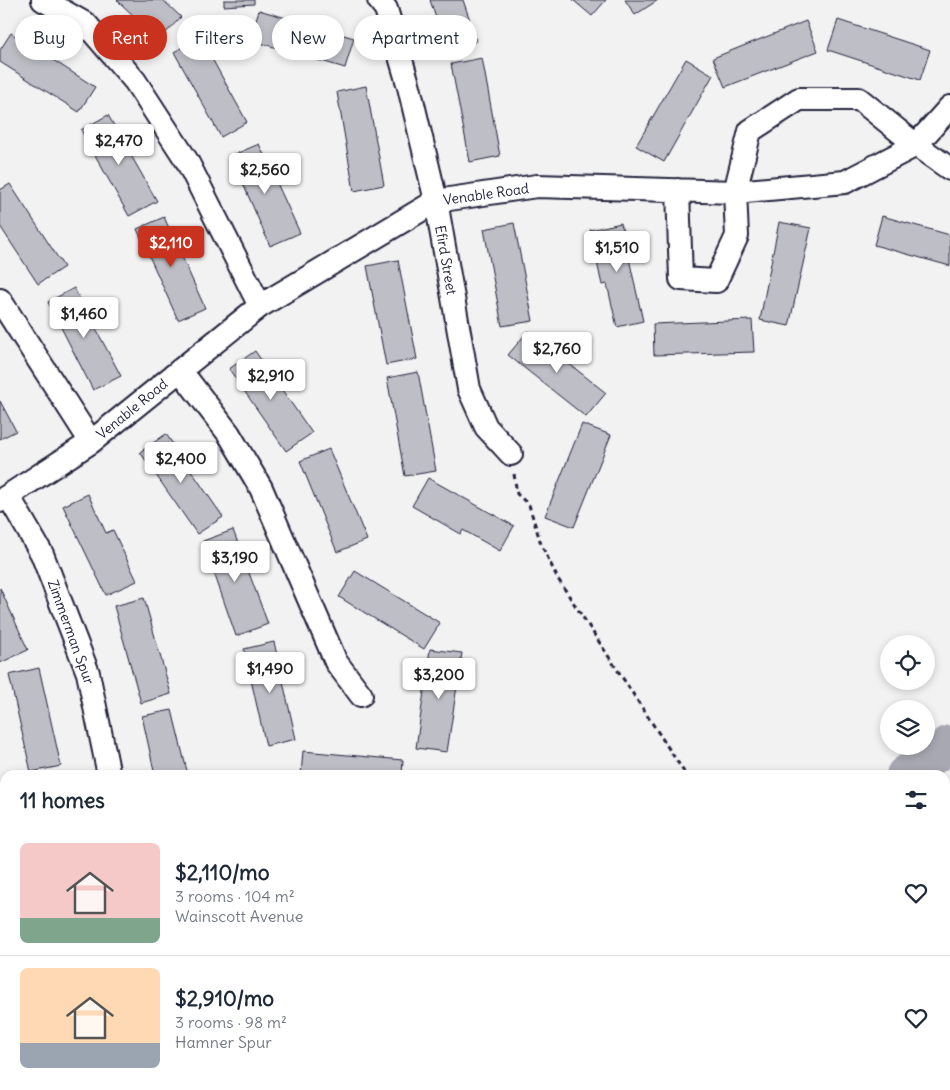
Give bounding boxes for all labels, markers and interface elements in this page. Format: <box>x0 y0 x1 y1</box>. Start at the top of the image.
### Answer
chip: Buy <box>15 15 83 60</box>
chip: Rent <box>93 15 167 60</box>
chip: Filters <box>177 15 262 60</box>
chip: New <box>272 15 344 60</box>
chip: Apartment <box>354 15 477 60</box>
pin: $2,470 <box>78 124 160 166</box>
text: $2,470 <box>95 130 143 150</box>
pin: $2,560 <box>224 152 306 195</box>
text: $2,560 <box>240 159 290 179</box>
street label: Venable Road <box>442 179 530 209</box>
street label: Efird Street <box>431 224 461 296</box>
pin: $2,110 <box>130 226 212 268</box>
pin: $1,510 <box>576 230 658 273</box>
text: $2,110 <box>149 232 193 252</box>
text: $1,510 <box>595 237 639 257</box>
pin: $1,460 <box>43 296 125 339</box>
text: $1,460 <box>60 303 108 323</box>
pin: $2,760 <box>516 332 598 374</box>
text: $2,760 <box>533 338 581 358</box>
pin: $2,910 <box>230 358 312 401</box>
text: $2,910 <box>247 365 295 385</box>
street label: Venable Road <box>93 375 171 443</box>
pin: $2,400 <box>140 442 222 484</box>
text: $2,400 <box>156 448 207 468</box>
pin: $3,190 <box>194 540 276 583</box>
text: $3,190 <box>212 547 258 567</box>
street label: Zimmerman Spur <box>44 577 98 687</box>
map controls <box>880 635 935 755</box>
button: locate <box>880 635 935 690</box>
pin: $1,490 <box>229 652 311 694</box>
text: $1,490 <box>247 658 293 678</box>
pin: $3,200 <box>398 658 480 700</box>
text: $3,200 <box>413 664 465 684</box>
button: layers <box>880 700 935 755</box>
icon: filters <box>902 786 930 814</box>
text: 11 homes <box>20 787 105 814</box>
text: $2,110/mo <box>175 859 270 886</box>
icon: home <box>60 863 120 923</box>
icon: heart <box>902 879 930 907</box>
text: 3 rooms · 104 m² <box>175 886 295 906</box>
text: Wainscott Avenue <box>175 906 303 926</box>
text: $2,910/mo <box>175 985 274 1012</box>
icon: home <box>60 988 120 1048</box>
icon: heart <box>902 1004 930 1032</box>
text: 3 rooms · 98 m² <box>175 1012 287 1032</box>
text: Hamner Spur <box>175 1032 272 1052</box>

